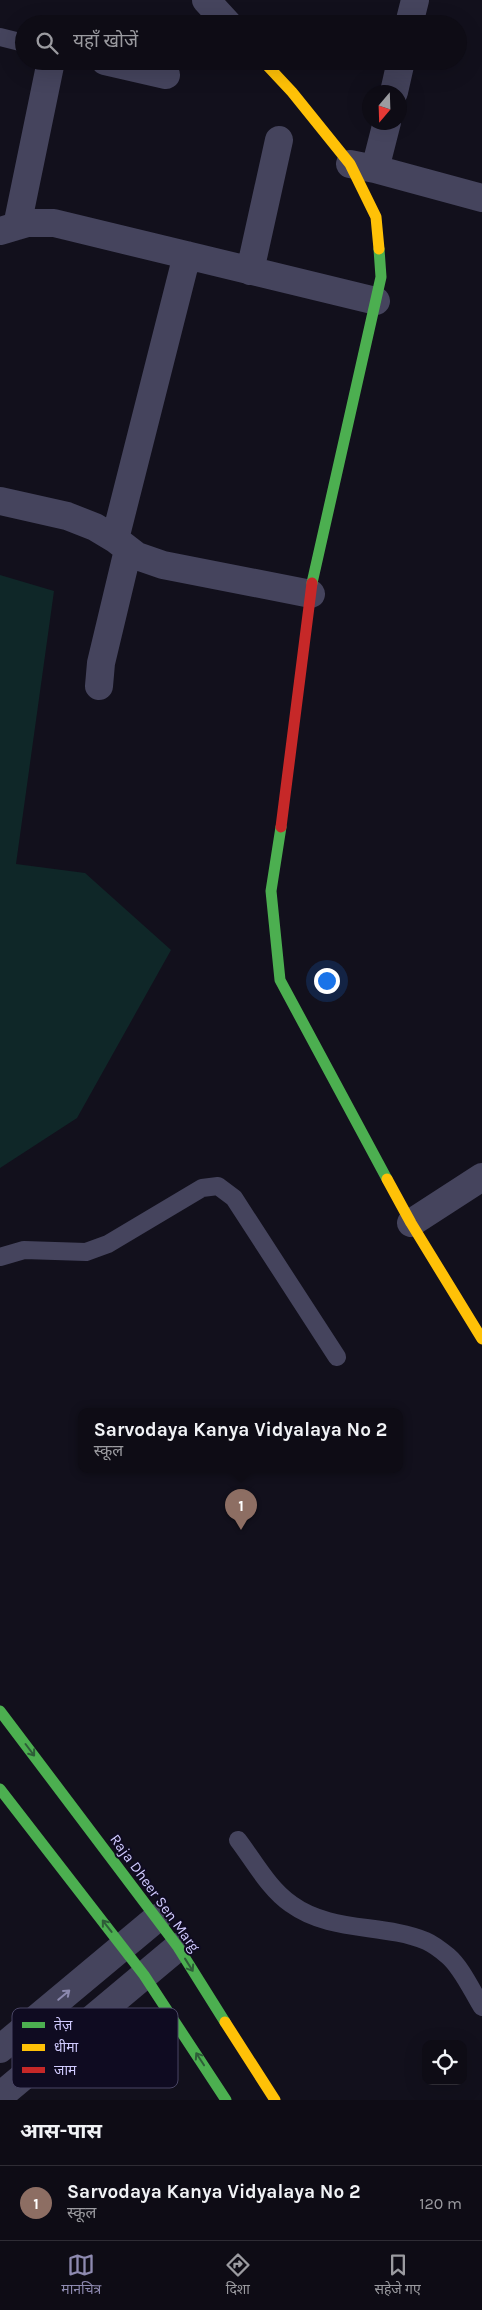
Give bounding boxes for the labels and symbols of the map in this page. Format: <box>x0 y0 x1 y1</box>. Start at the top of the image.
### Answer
north arrow <box>362 85 407 130</box>
your location <box>314 968 340 994</box>
pin: 1 <box>225 1489 257 1530</box>
one-way arrow <box>24 1743 35 1756</box>
street label: Raja Dheer Sen Marg <box>106 1831 204 1956</box>
one-way arrow <box>101 1920 112 1933</box>
one-way arrow <box>184 1957 194 1971</box>
one-way arrow <box>58 1990 71 2001</box>
legend <box>12 2008 178 2088</box>
text: तेज़ <box>54 2016 73 2034</box>
text: धीमा <box>54 2039 79 2056</box>
one-way arrow <box>194 2053 204 2067</box>
text: जाम <box>54 2062 77 2079</box>

